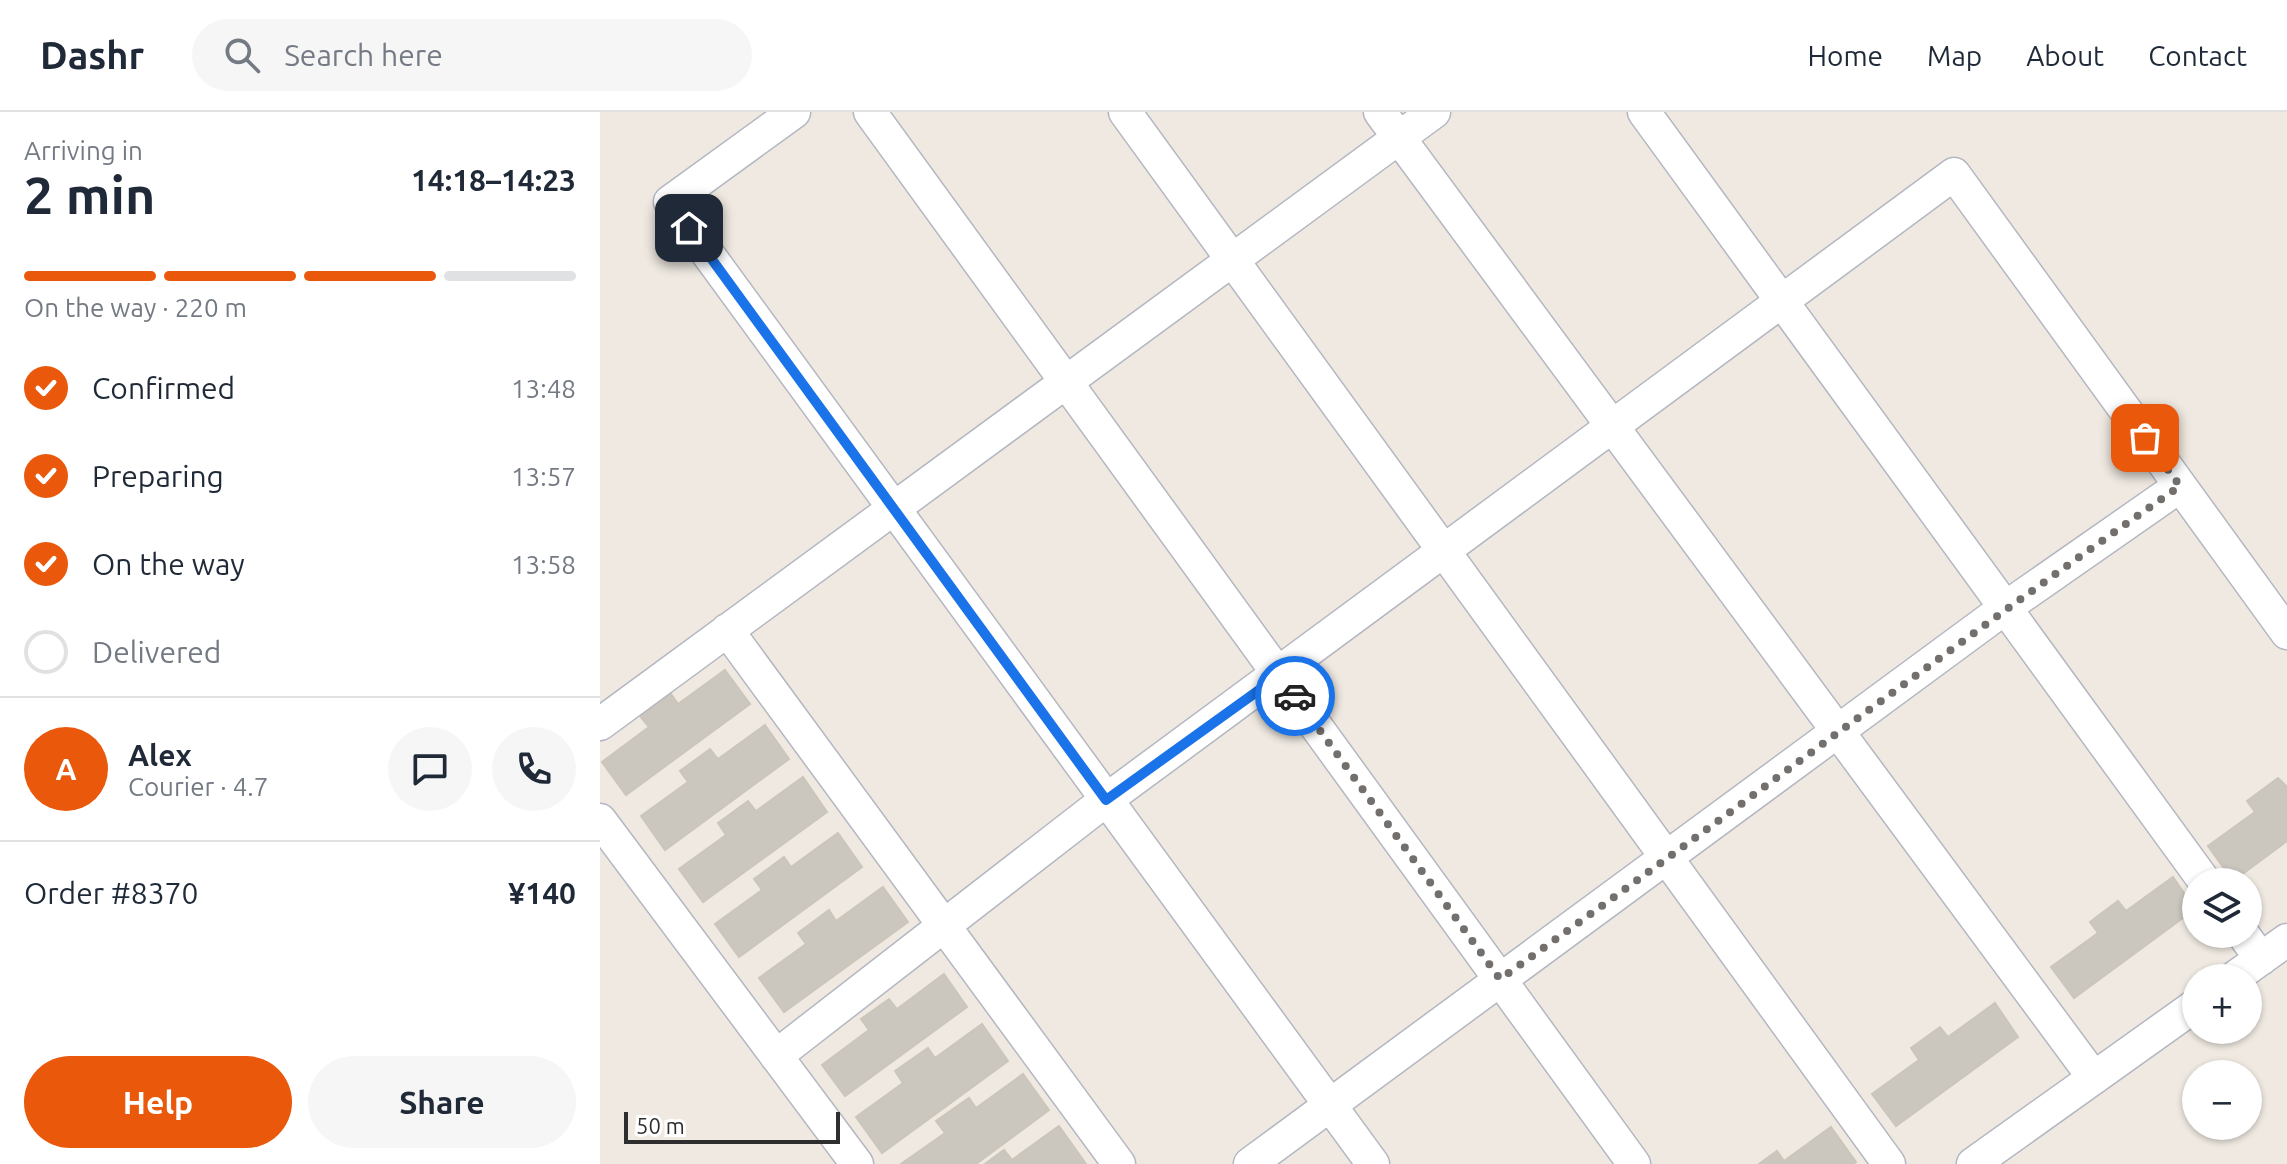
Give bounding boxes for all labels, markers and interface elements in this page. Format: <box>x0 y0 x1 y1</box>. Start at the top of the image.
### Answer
search box <box>192 19 752 91</box>
icon: search <box>220 33 264 77</box>
text: Dashr <box>40 34 144 76</box>
text: Search here <box>284 38 443 72</box>
text: Home <box>1808 40 1883 71</box>
text: Map <box>1927 40 1982 71</box>
text: About <box>2026 40 2104 71</box>
text: Contact <box>2148 40 2247 71</box>
text: Arriving in <box>24 136 143 165</box>
text: 14:18–14:23 <box>411 163 576 197</box>
text: 2 min <box>24 166 155 224</box>
pin <box>655 194 723 262</box>
icon: home <box>667 206 711 250</box>
text: On the way · 220 m <box>24 293 247 322</box>
icon: check <box>24 366 68 410</box>
text: Confirmed <box>92 371 235 405</box>
text: 13:48 <box>511 374 576 403</box>
pin <box>2111 404 2179 472</box>
icon: bag <box>2123 416 2167 460</box>
icon: check <box>24 454 68 498</box>
text: Preparing <box>92 459 224 493</box>
text: 13:57 <box>511 462 576 491</box>
icon: check <box>24 542 68 586</box>
text: On the way <box>92 547 245 581</box>
text: 13:58 <box>511 550 576 579</box>
text: Delivered <box>92 635 221 669</box>
courier <box>1255 656 1335 736</box>
icon: car <box>1273 674 1317 718</box>
button: chat <box>388 727 472 811</box>
button: phone <box>492 727 576 811</box>
text: Alex <box>128 738 192 772</box>
text: A <box>55 752 77 786</box>
text: Courier · 4.7 <box>128 772 268 801</box>
map controls <box>2182 868 2262 1140</box>
button: layers <box>2182 868 2262 948</box>
text: Order #8370 <box>24 876 198 910</box>
text: ¥140 <box>508 876 576 910</box>
button: + <box>2182 964 2262 1044</box>
button: Help <box>24 1056 292 1148</box>
button: Share <box>308 1056 576 1148</box>
button: − <box>2182 1060 2262 1140</box>
scale bar <box>624 1108 840 1144</box>
text: 50 m <box>636 1113 685 1138</box>

